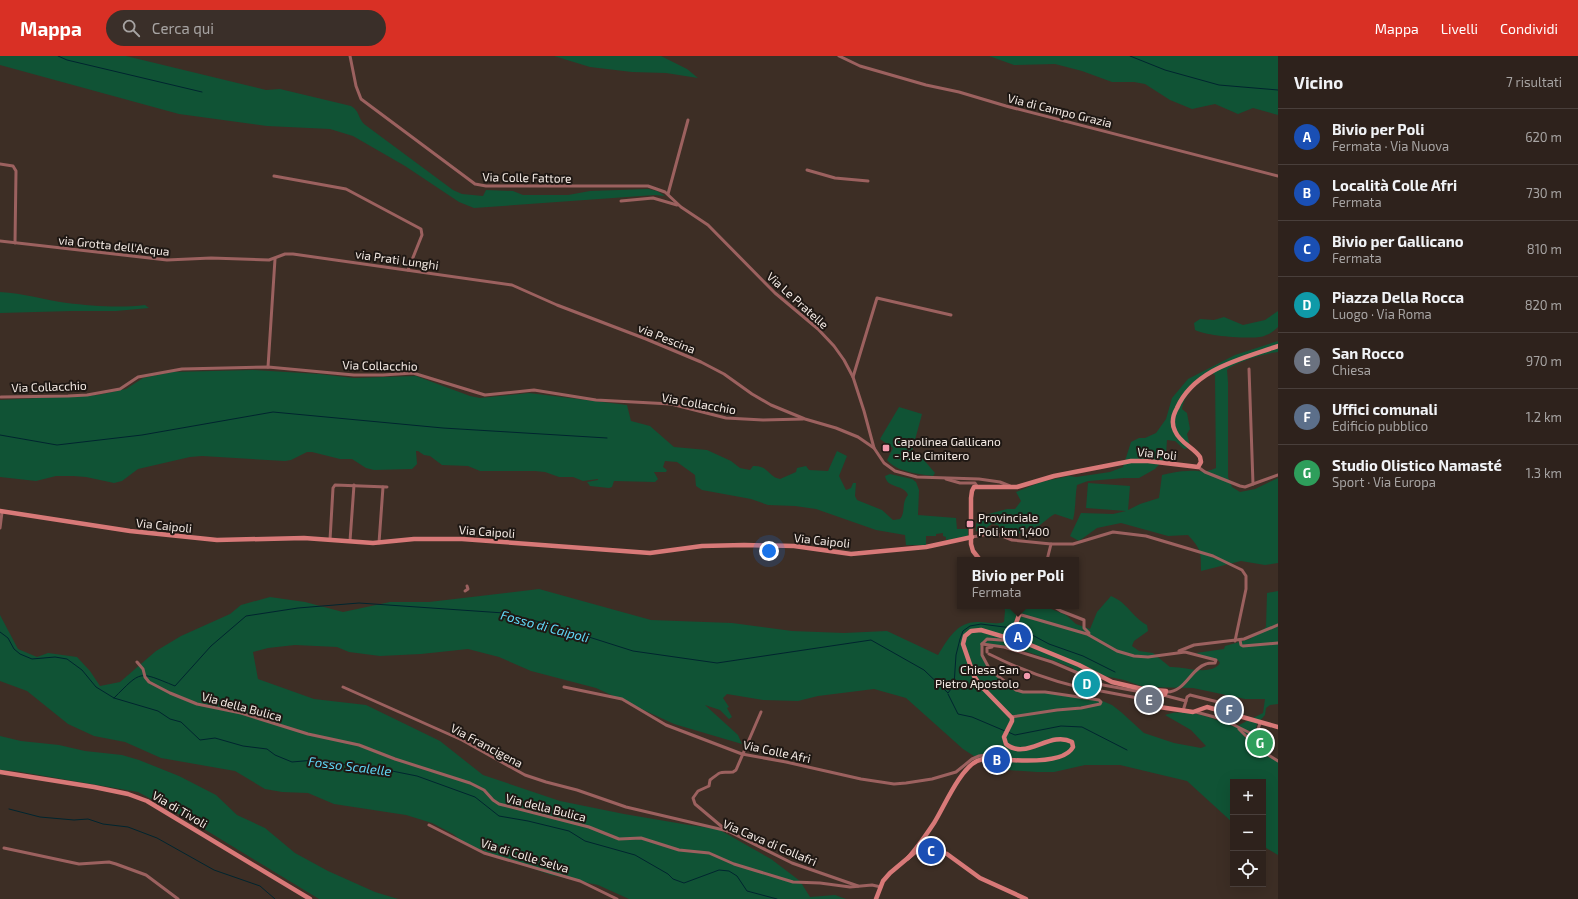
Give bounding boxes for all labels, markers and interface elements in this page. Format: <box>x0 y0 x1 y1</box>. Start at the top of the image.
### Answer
search box <box>106 10 386 46</box>
text: Mappa <box>20 17 82 40</box>
icon: search <box>120 17 142 39</box>
text: Cerca qui <box>152 19 214 37</box>
text: Mappa <box>1375 20 1419 37</box>
text: Livelli <box>1441 20 1478 37</box>
text: Condividi <box>1500 20 1558 37</box>
text: Vicino <box>1294 72 1343 92</box>
text: 7 risultati <box>1506 74 1562 90</box>
street label: Via di Campo Grazia <box>1006 90 1114 130</box>
text: Bivio per Poli <box>1332 120 1424 138</box>
text: A <box>1303 129 1311 145</box>
text: 620 m <box>1525 129 1562 145</box>
text: Fermata · Via Nuova <box>1332 138 1449 154</box>
street label: Via Colle Fattore <box>482 169 572 185</box>
text: Località Colle Afri <box>1332 176 1457 194</box>
text: B <box>1303 185 1311 201</box>
text: 730 m <box>1526 185 1562 201</box>
text: Fermata <box>1332 194 1382 210</box>
street label: via Grotta dell'Acqua <box>58 232 170 258</box>
text: Bivio per Gallicano <box>1332 232 1464 250</box>
text: C <box>1303 241 1311 257</box>
text: 810 m <box>1527 241 1562 257</box>
street label: via Prati Lunghi <box>354 246 440 272</box>
text: Fermata <box>1332 250 1382 266</box>
street label: Via Le Pratelle <box>764 269 832 331</box>
text: Piazza Della Rocca <box>1332 288 1464 306</box>
text: D <box>1303 297 1311 313</box>
text: 820 m <box>1525 297 1562 313</box>
text: Luogo · Via Roma <box>1332 306 1432 322</box>
street label: via Pescina <box>636 320 698 356</box>
text: San Rocco <box>1332 344 1404 362</box>
text: E <box>1303 353 1311 369</box>
text: 970 m <box>1526 353 1562 369</box>
street label: Via Collacchio <box>342 357 418 373</box>
text: Chiesa <box>1332 362 1371 378</box>
street label: Via Collacchio <box>11 378 87 394</box>
street label: Via Collacchio <box>661 390 737 416</box>
text: Uffici comunali <box>1332 400 1438 418</box>
text: F <box>1303 409 1311 425</box>
text: 1.2 km <box>1526 409 1562 425</box>
text: Edificio pubblico <box>1332 418 1428 434</box>
place label: Capolinea Gallicano - P.le Cimitero <box>894 434 1001 462</box>
marker: Capolinea Gallicano - P.le Cimitero <box>881 443 891 453</box>
street label: Via Poli <box>1136 444 1178 462</box>
text: Studio Olistico Namasté <box>1332 456 1502 474</box>
text: G <box>1303 465 1311 481</box>
text: 1.3 km <box>1526 465 1562 481</box>
text: Sport · Via Europa <box>1332 474 1436 490</box>
place label: Provinciale Poli km 1,400 <box>978 510 1050 538</box>
street label: Via Caipoli <box>135 515 193 535</box>
marker: Provinciale Poli km 1,400 <box>965 519 975 529</box>
street label: Via Caipoli <box>458 522 516 540</box>
street label: Via Caipoli <box>793 530 851 550</box>
your location <box>759 541 779 561</box>
popup <box>957 557 1079 609</box>
text: Bivio per Poli <box>972 566 1064 584</box>
text: Fermata <box>972 584 1021 600</box>
water label: Fosso di Caipoli <box>499 607 591 645</box>
pin: A <box>1005 622 1031 652</box>
place label: Chiesa San Pietro Apostolo <box>935 662 1019 690</box>
pin: D <box>1074 669 1100 699</box>
marker: Chiesa San Pietro Apostolo <box>1022 671 1032 681</box>
pin: E <box>1136 685 1162 715</box>
street label: Via della Bulica <box>200 689 284 723</box>
pin: F <box>1216 695 1242 725</box>
street label: Via Francigena <box>449 720 525 770</box>
pin: G <box>1247 728 1273 758</box>
street label: Via Colle Afri <box>742 737 812 765</box>
pin: B <box>984 745 1010 775</box>
water label: Fosso Scalelle <box>307 753 393 779</box>
map controls <box>1230 779 1266 887</box>
button: + <box>1230 779 1266 815</box>
street label: Via di Tivoli <box>150 788 210 830</box>
street label: Via della Bulica <box>504 790 588 824</box>
button: − <box>1230 815 1266 851</box>
street label: Via Cava di Collafri <box>721 816 819 868</box>
street label: Via di Colle Selva <box>479 835 571 875</box>
pin: C <box>918 836 944 866</box>
button: locate <box>1230 851 1266 887</box>

